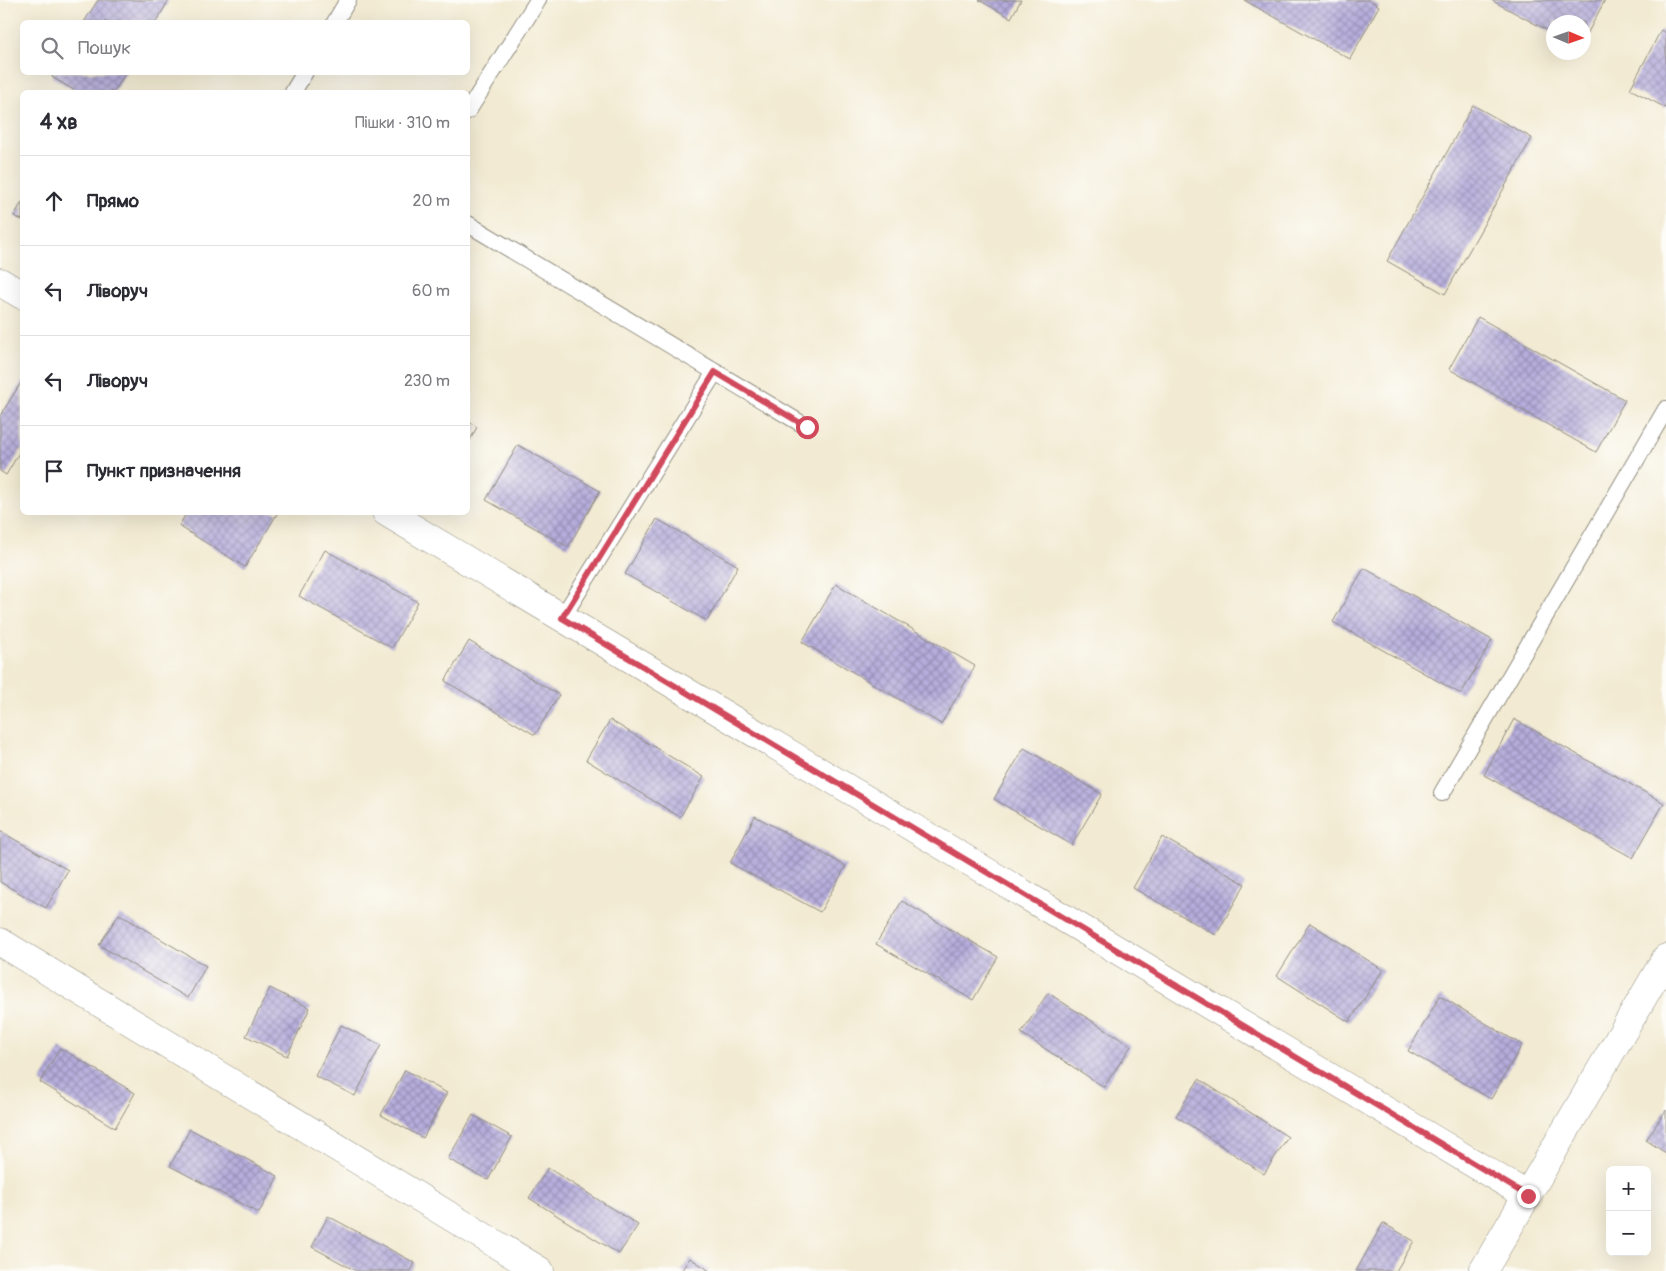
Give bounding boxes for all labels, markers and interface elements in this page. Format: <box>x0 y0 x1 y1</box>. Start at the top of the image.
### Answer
north arrow <box>1546 15 1591 60</box>
search box <box>20 20 470 75</box>
icon: search <box>38 34 66 62</box>
text: Пошук <box>78 36 131 60</box>
text: 4 хв <box>40 109 78 136</box>
text: Пішки · 310 m <box>355 113 450 133</box>
icon: ahead <box>40 187 68 215</box>
text: Прямо <box>87 189 139 213</box>
text: 20 m <box>412 191 450 211</box>
icon: left <box>40 277 68 305</box>
text: Ліворуч <box>87 279 148 303</box>
text: 60 m <box>412 281 450 301</box>
icon: left <box>40 367 68 395</box>
text: Ліворуч <box>87 369 148 393</box>
text: 230 m <box>404 371 450 391</box>
route start <box>796 416 819 439</box>
icon: arrive <box>40 457 68 485</box>
text: Пункт призначення <box>87 459 241 483</box>
map controls <box>1606 1166 1651 1256</box>
button: + <box>1606 1166 1651 1211</box>
route end <box>1517 1185 1540 1208</box>
button: − <box>1606 1211 1651 1256</box>

